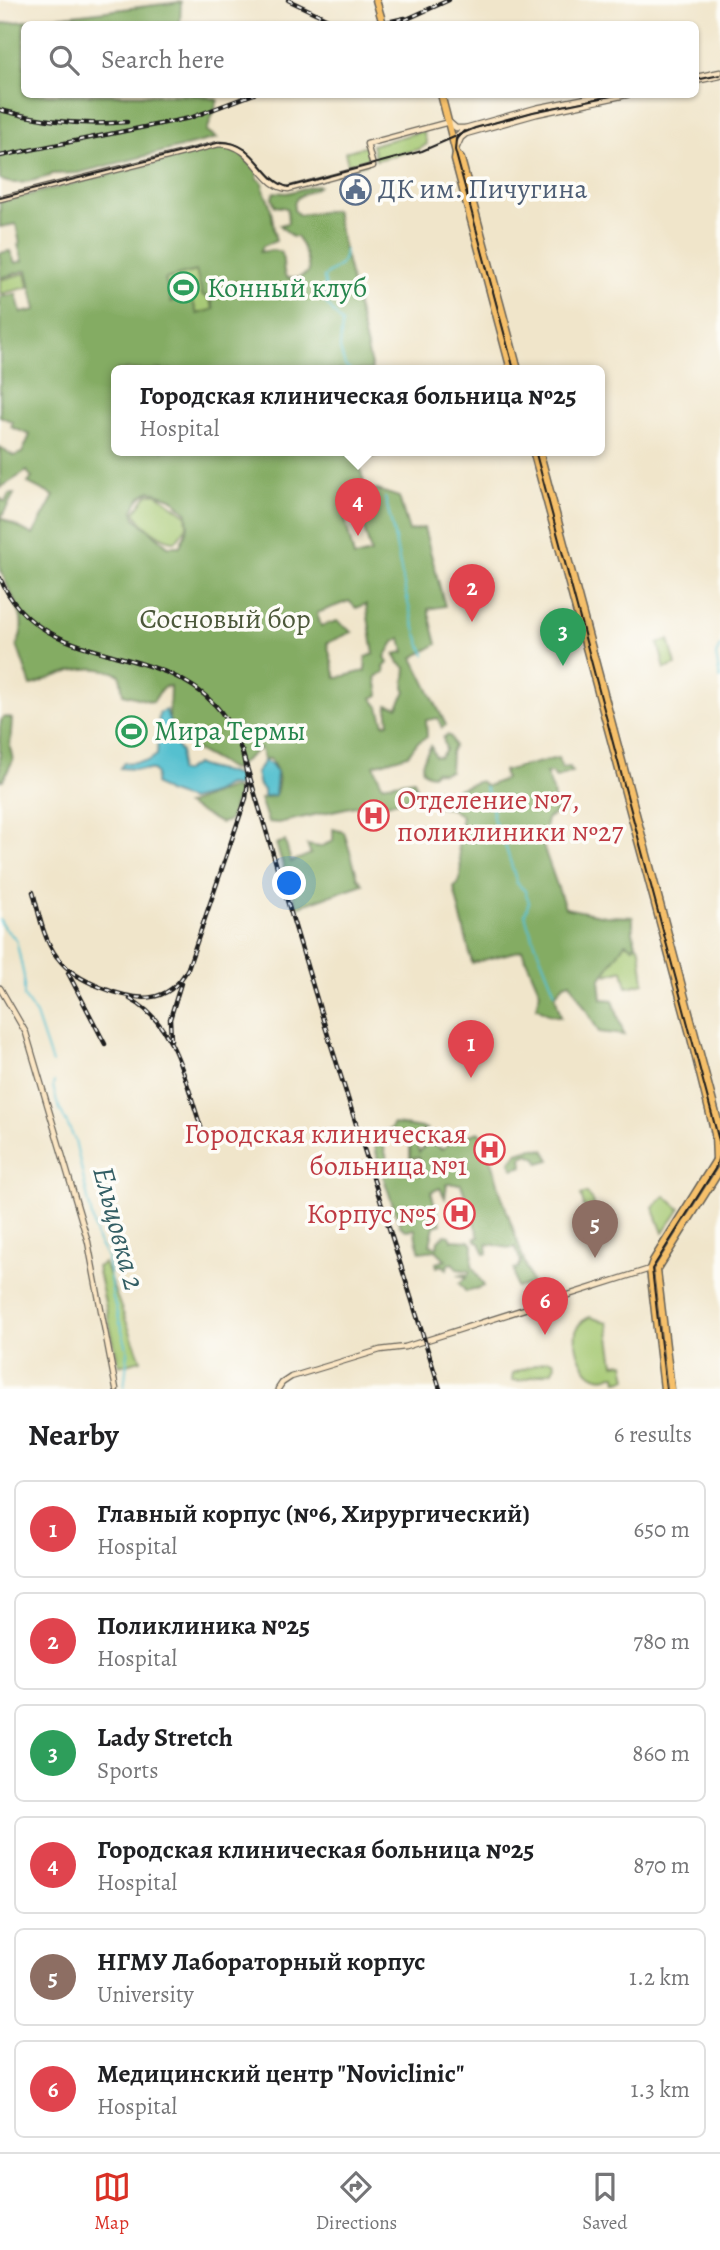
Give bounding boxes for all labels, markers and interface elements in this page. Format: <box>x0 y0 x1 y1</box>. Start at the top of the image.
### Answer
search box <box>21 21 699 98</box>
icon: search <box>45 41 83 79</box>
text: Search here <box>101 42 225 77</box>
place label: ДК им. Пичугина <box>378 170 587 208</box>
public building icon: ДК им. Пичугина <box>338 172 372 206</box>
place label: Конный клуб <box>207 269 367 307</box>
sports icon: Конный клуб <box>167 271 201 305</box>
popup <box>111 365 605 456</box>
text: Городская клиническая больница №25 <box>139 378 577 413</box>
text: Hospital <box>139 413 219 444</box>
pin: 4 <box>335 478 381 536</box>
pin: 2 <box>449 564 495 622</box>
park label: Сосновый бор <box>139 600 311 638</box>
pin: 3 <box>540 608 586 666</box>
place label: Мира Термы <box>154 712 306 750</box>
sports icon: Мира Термы <box>114 714 148 748</box>
place label: Отделение №7, поликлиники №27 <box>397 781 623 851</box>
hospital icon: Отделение №7, поликлиники №27 <box>357 799 391 833</box>
your location <box>272 866 306 900</box>
pin: 1 <box>448 1020 494 1078</box>
place label: Городская клиническая больница №1 <box>184 1115 467 1185</box>
hospital icon: Городская клиническая больница №1 <box>473 1133 507 1167</box>
water label: Ельцовка 2 <box>83 1162 155 1294</box>
place label: Корпус №5 <box>307 1195 437 1233</box>
hospital icon: Корпус №5 <box>443 1197 477 1231</box>
pin: 5 <box>572 1200 618 1258</box>
pin: 6 <box>522 1277 568 1335</box>
text: Nearby <box>28 1415 119 1455</box>
text: 6 results <box>614 1419 692 1450</box>
text: Главный корпус (№6, Хирургический) <box>97 1496 530 1531</box>
text: 1 <box>49 1514 57 1545</box>
text: 650 m <box>634 1514 690 1545</box>
text: Hospital <box>97 1531 177 1562</box>
text: Поликлиника №25 <box>97 1608 310 1643</box>
text: 2 <box>47 1626 59 1657</box>
text: 780 m <box>633 1626 690 1657</box>
text: Hospital <box>97 1643 177 1674</box>
text: Lady Stretch <box>97 1720 233 1755</box>
text: 3 <box>48 1738 58 1769</box>
text: 860 m <box>632 1738 690 1769</box>
text: Sports <box>97 1755 158 1786</box>
text: Городская клиническая больница №25 <box>97 1832 534 1867</box>
text: 4 <box>48 1850 58 1881</box>
text: 870 m <box>633 1850 690 1881</box>
text: Hospital <box>97 1867 177 1898</box>
text: НГМУ Лабораторный корпус <box>97 1944 426 1979</box>
text: 5 <box>48 1962 58 1993</box>
text: 1.2 km <box>629 1962 690 1993</box>
text: University <box>97 1979 194 2010</box>
text: Медицинский центр "Noviclinic" <box>97 2056 464 2091</box>
text: 6 <box>48 2074 58 2105</box>
text: 1.3 km <box>630 2074 690 2105</box>
text: Hospital <box>97 2091 177 2122</box>
tab: Map <box>93 2168 131 2236</box>
tab: Directions <box>316 2168 397 2236</box>
tab: Saved <box>582 2168 627 2236</box>

